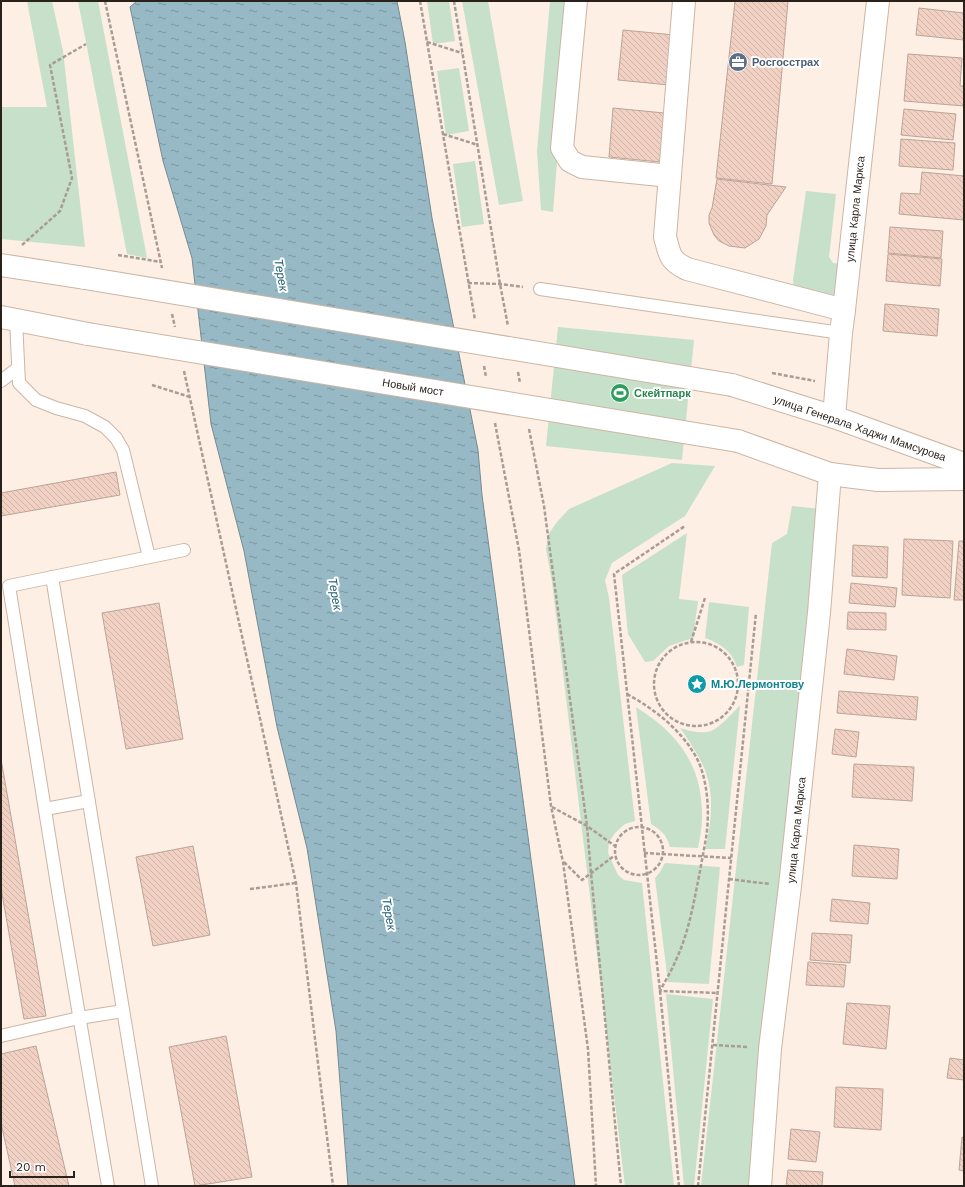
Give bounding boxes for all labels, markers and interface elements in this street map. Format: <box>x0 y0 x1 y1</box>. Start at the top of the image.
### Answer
office icon: Росгосстрах <box>727 51 749 73</box>
place label: Росгосстрах <box>752 56 820 69</box>
street label: улица Карла Маркса <box>843 154 868 263</box>
water label: Терек <box>271 258 291 294</box>
street label: Новый мост <box>381 376 445 399</box>
sports icon: Скейтпарк <box>609 382 631 404</box>
place label: Скейтпарк <box>634 387 691 400</box>
street label: улица Генерала Хаджи Мамсурова <box>772 393 948 464</box>
water label: Терек <box>325 577 345 613</box>
place icon: М.Ю.Лермонтову <box>686 673 708 695</box>
place label: М.Ю.Лермонтову <box>711 678 805 691</box>
street label: улица Карла Маркса <box>784 775 809 884</box>
water label: Терек <box>379 897 399 933</box>
scale bar <box>10 1153 74 1179</box>
text: 20 m <box>16 1160 46 1174</box>

